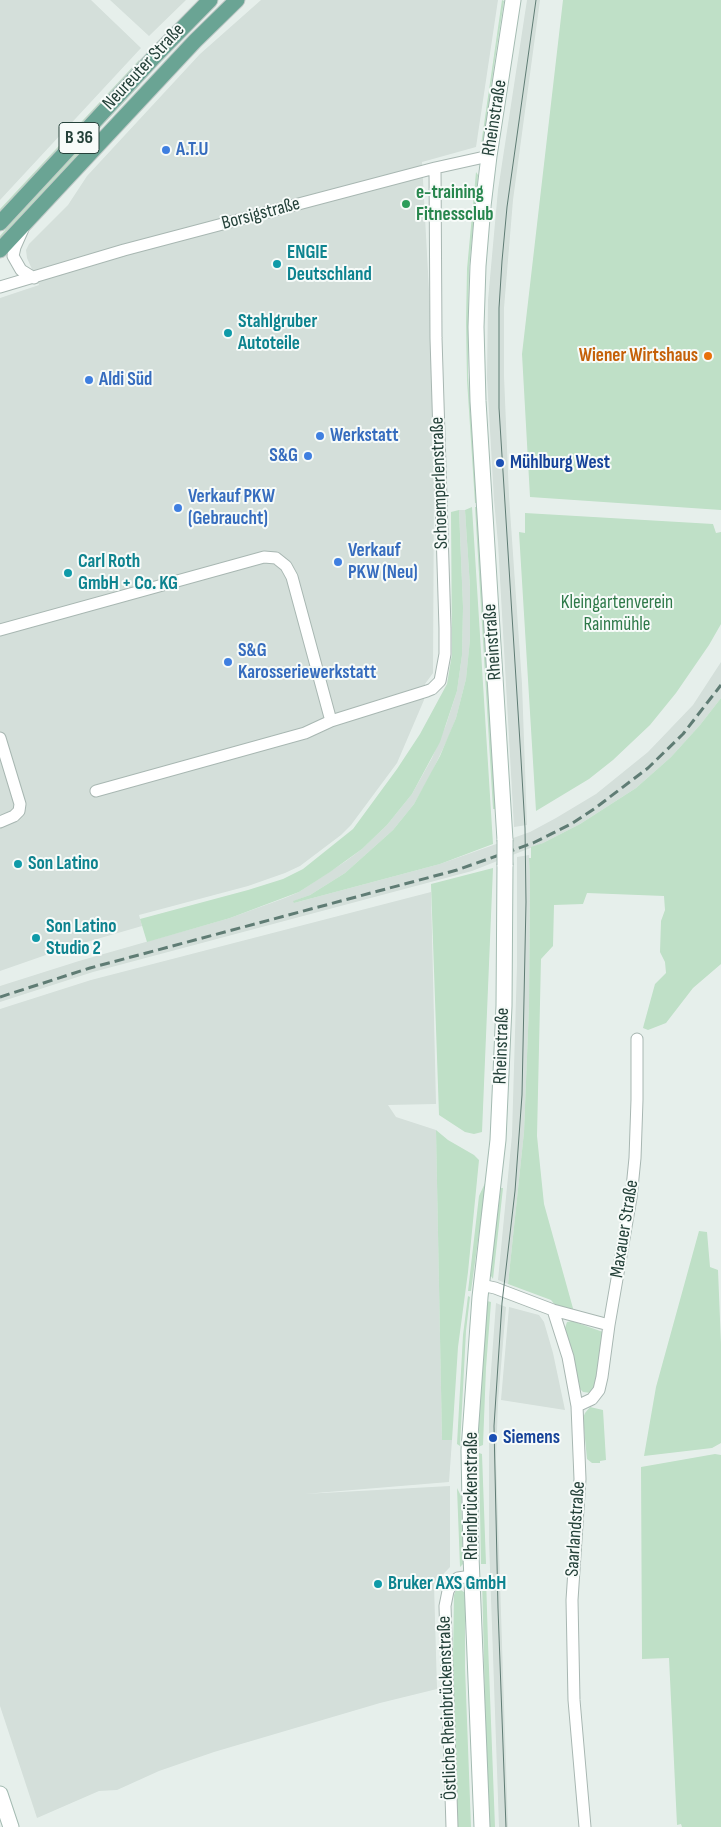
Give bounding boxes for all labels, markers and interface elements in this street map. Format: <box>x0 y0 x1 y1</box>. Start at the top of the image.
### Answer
street label: Neureuter Straße <box>98 19 190 115</box>
street label: Rheinstraße <box>478 78 512 158</box>
road number: B 36 <box>59 122 99 154</box>
place label: A.T.U <box>176 139 208 161</box>
marker: A.T.U <box>160 144 172 156</box>
place label: e-training Fitnessclub <box>416 182 494 226</box>
street label: Borsigstraße <box>219 193 303 235</box>
marker: e-training Fitnessclub <box>400 198 412 210</box>
place label: ENGIE Deutschland <box>287 242 372 286</box>
marker: ENGIE Deutschland <box>271 258 283 270</box>
place label: Stahlgruber Autoteile <box>238 311 317 355</box>
marker: Stahlgruber Autoteile <box>222 327 234 339</box>
place label: Wiener Wirtshaus <box>579 345 698 367</box>
marker: Wiener Wirtshaus <box>702 350 714 362</box>
place label: Aldi Süd <box>99 369 152 391</box>
marker: Aldi Süd <box>83 374 95 386</box>
street label: Schoemperlenstraße <box>426 416 454 550</box>
place label: Werkstatt <box>330 425 398 447</box>
marker: Werkstatt <box>314 430 326 442</box>
place label: S&G <box>269 445 298 467</box>
marker: S&G <box>302 450 314 462</box>
place label: Mühlburg West <box>510 452 610 474</box>
marker: Mühlburg West <box>494 457 506 469</box>
place label: Verkauf PKW (Gebraucht) <box>188 486 275 530</box>
marker: Verkauf PKW (Gebraucht) <box>172 502 184 514</box>
place label: Verkauf PKW (Neu) <box>348 540 418 584</box>
place label: Carl Roth GmbH + Co. KG <box>78 551 178 595</box>
marker: Verkauf PKW (Neu) <box>332 556 344 568</box>
marker: Carl Roth GmbH + Co. KG <box>62 567 74 579</box>
park label: Kleingartenverein Rainmühle <box>561 592 673 636</box>
street label: Rheinstraße <box>479 603 507 681</box>
place label: S&G Karosseriewerkstatt <box>238 640 376 684</box>
marker: S&G Karosseriewerkstatt <box>222 656 234 668</box>
place label: Son Latino <box>28 853 98 875</box>
marker: Son Latino <box>12 858 24 870</box>
place label: Son Latino Studio 2 <box>46 916 116 960</box>
marker: Son Latino Studio 2 <box>30 932 42 944</box>
street label: Rheinstraße <box>489 1007 515 1085</box>
street label: Maxauer Straße <box>606 1178 644 1280</box>
place label: Siemens <box>503 1427 560 1449</box>
street label: Rheinbrückenstraße <box>461 1432 483 1560</box>
marker: Siemens <box>487 1432 499 1444</box>
street label: Saarlandstraße <box>561 1480 591 1578</box>
place label: Bruker AXS GmbH <box>388 1573 506 1595</box>
marker: Bruker AXS GmbH <box>372 1578 384 1590</box>
street label: Östliche Rheinbrückenstraße <box>433 1615 463 1801</box>

